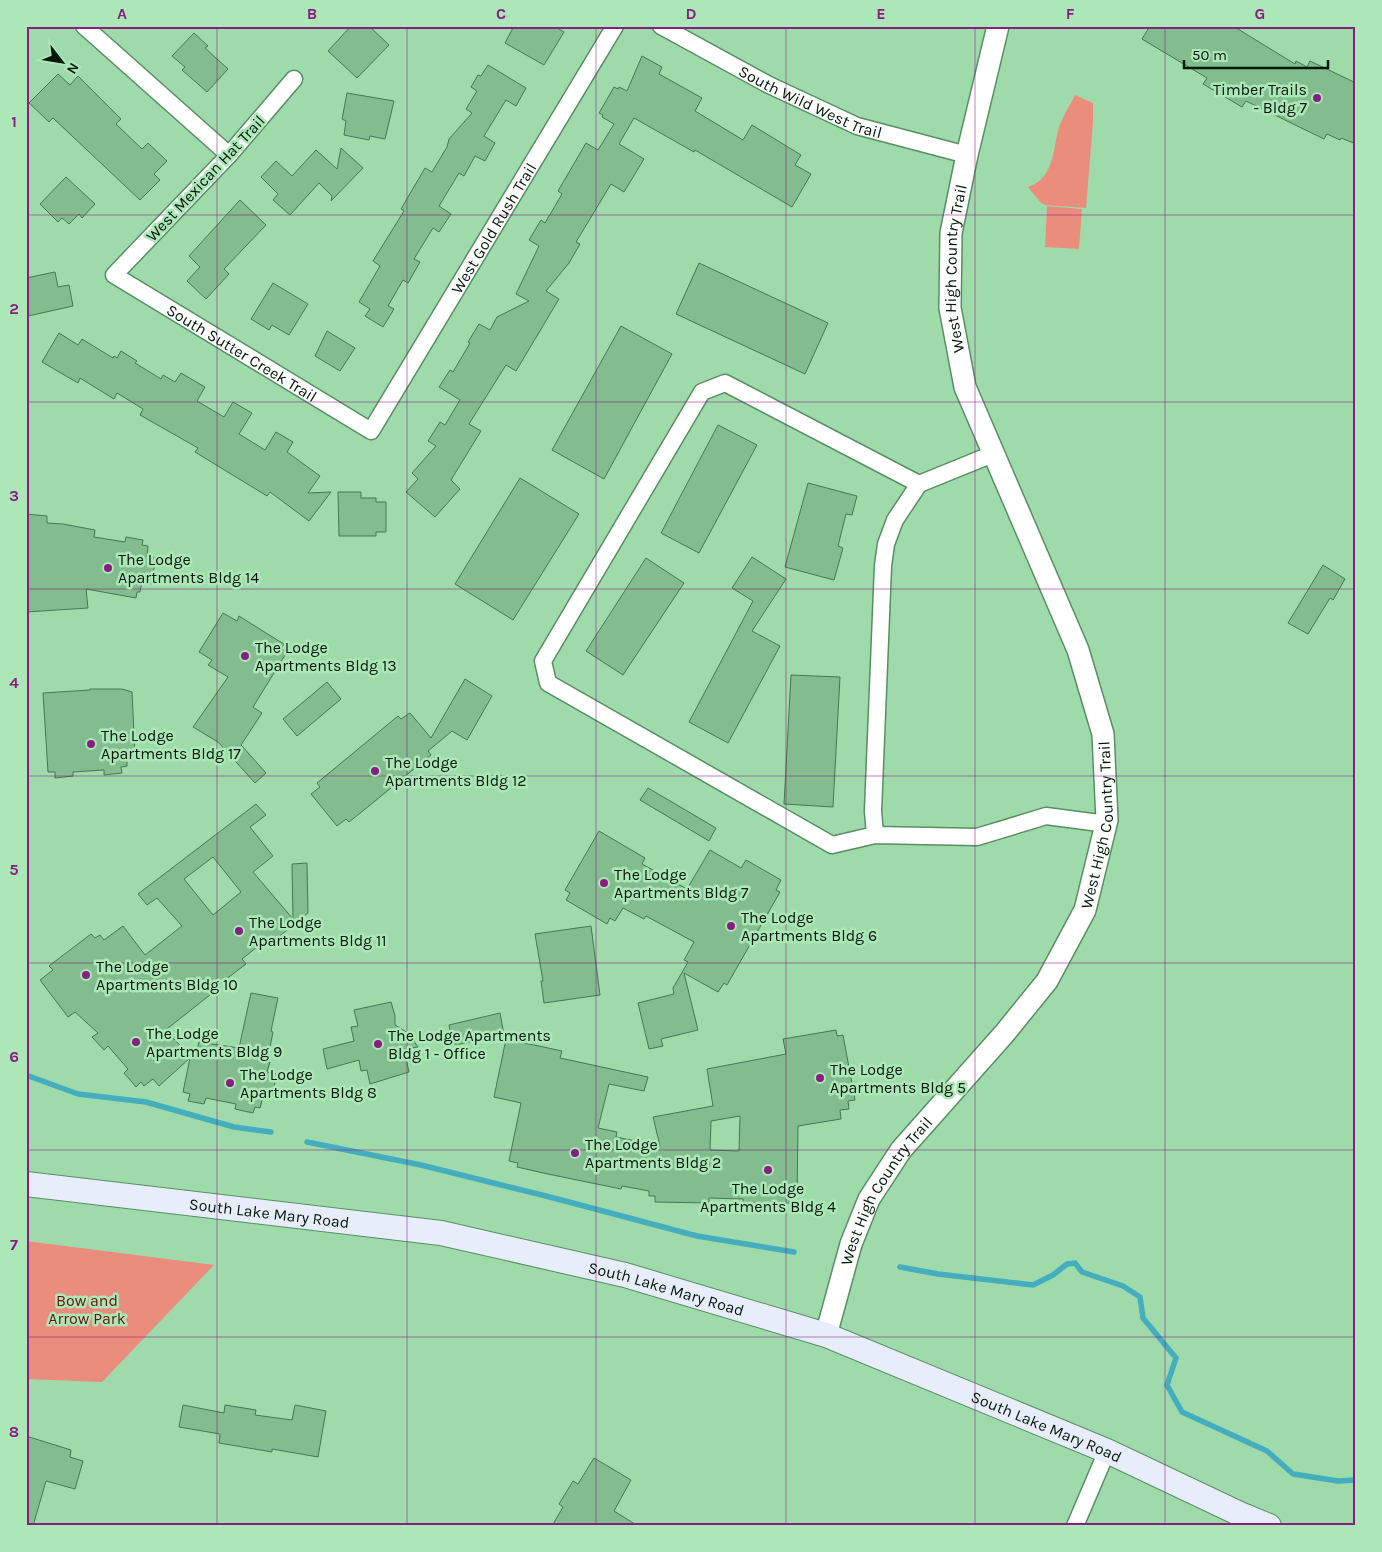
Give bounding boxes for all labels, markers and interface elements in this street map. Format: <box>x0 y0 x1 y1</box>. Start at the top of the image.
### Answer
text: A <box>117 4 127 23</box>
text: B <box>307 4 317 23</box>
text: C <box>496 4 506 23</box>
text: D <box>686 4 697 23</box>
text: E <box>876 4 886 23</box>
text: F <box>1066 4 1075 23</box>
text: G <box>1255 4 1265 23</box>
north arrow <box>38 38 88 88</box>
scale bar <box>1184 38 1328 70</box>
text: 50 m <box>1192 46 1227 64</box>
text: N <box>63 60 83 77</box>
street label: South Wild West Trail <box>735 61 884 142</box>
place label: Timber Trails - Bldg 7 <box>1213 80 1307 117</box>
marker: Timber Trails - Bldg 7 <box>1311 92 1323 104</box>
street label: West Mexican Hat Trail <box>142 111 269 245</box>
text: 1 <box>11 112 17 131</box>
street label: West Gold Rush Trail <box>447 159 540 297</box>
street label: West High Country Trail <box>941 183 971 354</box>
text: 2 <box>9 299 19 318</box>
street label: South Sutter Creek Trail <box>163 300 320 406</box>
text: 3 <box>9 486 19 505</box>
place label: The Lodge Apartments Bldg 14 <box>118 550 259 587</box>
marker: The Lodge Apartments Bldg 14 <box>102 562 114 574</box>
place label: The Lodge Apartments Bldg 13 <box>255 638 397 675</box>
marker: The Lodge Apartments Bldg 13 <box>239 650 251 662</box>
text: 4 <box>9 673 19 692</box>
place label: The Lodge Apartments Bldg 17 <box>101 726 241 763</box>
marker: The Lodge Apartments Bldg 17 <box>85 738 97 750</box>
street label: West High Country Trail <box>1077 741 1117 911</box>
place label: The Lodge Apartments Bldg 12 <box>385 753 527 790</box>
marker: The Lodge Apartments Bldg 12 <box>369 765 381 777</box>
text: 5 <box>9 860 19 879</box>
place label: The Lodge Apartments Bldg 7 <box>614 865 749 902</box>
marker: The Lodge Apartments Bldg 7 <box>598 877 610 889</box>
place label: The Lodge Apartments Bldg 6 <box>741 908 877 945</box>
place label: The Lodge Apartments Bldg 11 <box>249 913 387 950</box>
marker: The Lodge Apartments Bldg 6 <box>725 920 737 932</box>
marker: The Lodge Apartments Bldg 11 <box>233 925 245 937</box>
place label: The Lodge Apartments Bldg 10 <box>96 957 238 994</box>
marker: The Lodge Apartments Bldg 10 <box>80 969 92 981</box>
place label: The Lodge Apartments Bldg 9 <box>146 1024 282 1061</box>
place label: The Lodge Apartments Bldg 1 - Office <box>388 1026 551 1063</box>
marker: The Lodge Apartments Bldg 9 <box>130 1036 142 1048</box>
marker: The Lodge Apartments Bldg 1 - Office <box>372 1038 384 1050</box>
text: 6 <box>9 1047 19 1066</box>
place label: The Lodge Apartments Bldg 5 <box>830 1060 966 1097</box>
place label: The Lodge Apartments Bldg 8 <box>240 1065 377 1102</box>
marker: The Lodge Apartments Bldg 5 <box>814 1072 826 1084</box>
marker: The Lodge Apartments Bldg 8 <box>224 1077 236 1089</box>
street label: West High Country Trail <box>837 1113 936 1267</box>
place label: The Lodge Apartments Bldg 2 <box>585 1135 721 1172</box>
marker: The Lodge Apartments Bldg 2 <box>569 1147 581 1159</box>
marker: The Lodge Apartments Bldg 4 <box>762 1164 774 1176</box>
place label: The Lodge Apartments Bldg 4 <box>700 1179 836 1216</box>
street label: South Lake Mary Road <box>188 1194 350 1232</box>
text: 7 <box>10 1235 18 1254</box>
street label: South Lake Mary Road <box>586 1258 746 1320</box>
park label: Bow and Arrow Park <box>48 1291 126 1328</box>
street label: South Lake Mary Road <box>968 1387 1125 1467</box>
text: 8 <box>9 1422 19 1441</box>

